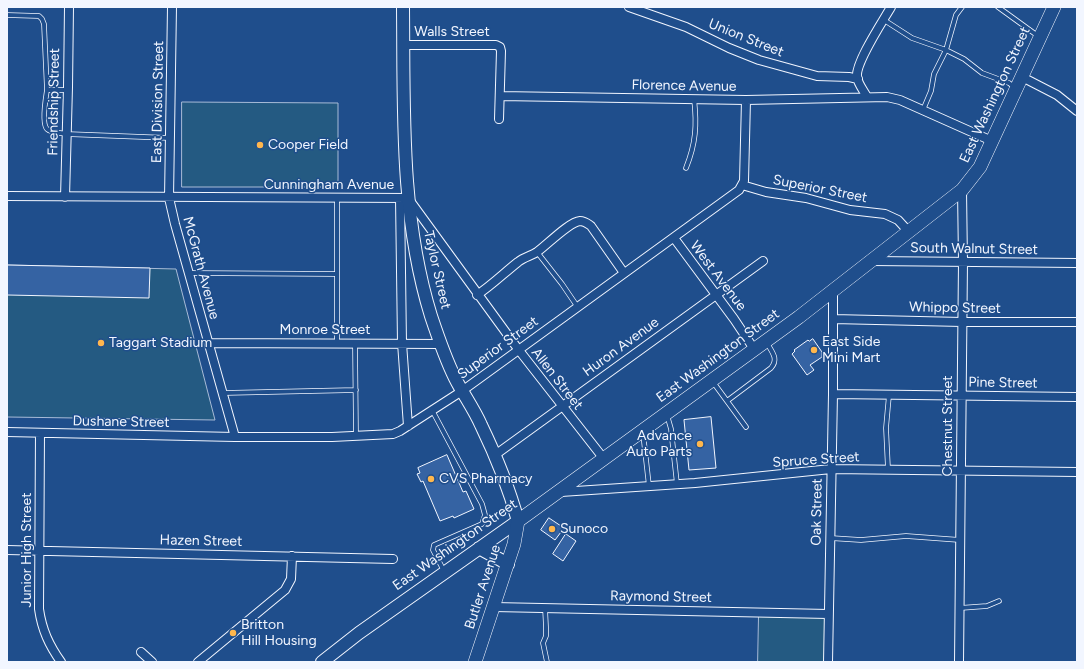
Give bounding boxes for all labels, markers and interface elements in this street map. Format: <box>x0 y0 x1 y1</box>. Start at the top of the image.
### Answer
street label: Union Street <box>706 15 786 61</box>
street label: Walls Street <box>414 24 490 40</box>
street label: East Washington Street <box>956 24 1034 166</box>
street label: East Division Street <box>149 41 167 163</box>
street label: Friendship Street <box>45 48 63 156</box>
street label: Florence Avenue <box>631 77 737 95</box>
place label: Cooper Field <box>268 137 348 153</box>
marker: Cooper Field <box>255 140 265 150</box>
street label: Superior Street <box>771 172 869 206</box>
street label: Cunningham Avenue <box>264 177 394 193</box>
street label: McGrath Avenue <box>179 215 223 321</box>
street label: Taylor Street <box>420 229 454 311</box>
street label: West Avenue <box>686 238 750 314</box>
street label: South Walnut Street <box>910 239 1038 259</box>
street label: Whippo Street <box>909 299 1001 317</box>
street label: East Washington Street <box>653 306 783 406</box>
street label: Superior Street <box>454 313 542 383</box>
street label: Huron Avenue <box>580 314 662 380</box>
street label: Monroe Street <box>280 322 370 338</box>
place label: East Side Mini Mart <box>822 334 881 366</box>
place label: Taggart Stadium <box>109 335 212 351</box>
marker: Taggart Stadium <box>96 338 106 348</box>
street label: Allen Street <box>528 345 586 413</box>
marker: East Side Mini Mart <box>809 345 819 355</box>
street label: Pine Street <box>968 374 1038 392</box>
street label: Chestnut Street <box>940 376 956 476</box>
street label: Dushane Street <box>72 413 170 431</box>
place label: Advance Auto Parts <box>626 428 692 460</box>
marker: Advance Auto Parts <box>695 439 705 449</box>
street label: Spruce Street <box>772 449 860 471</box>
place label: CVS Pharmacy <box>439 471 532 487</box>
marker: CVS Pharmacy <box>426 474 436 484</box>
street label: Oak Street <box>808 478 826 546</box>
street label: Junior High Street <box>19 493 35 607</box>
street label: East Washington Street <box>389 496 521 594</box>
place label: Sunoco <box>560 521 608 537</box>
marker: Sunoco <box>547 524 557 534</box>
street label: Hazen Street <box>160 532 242 550</box>
street label: Butler Avenue <box>461 543 505 631</box>
street label: Raymond Street <box>610 588 712 606</box>
place label: Britton Hill Housing <box>241 617 317 650</box>
marker: Britton Hill Housing <box>228 628 238 638</box>

